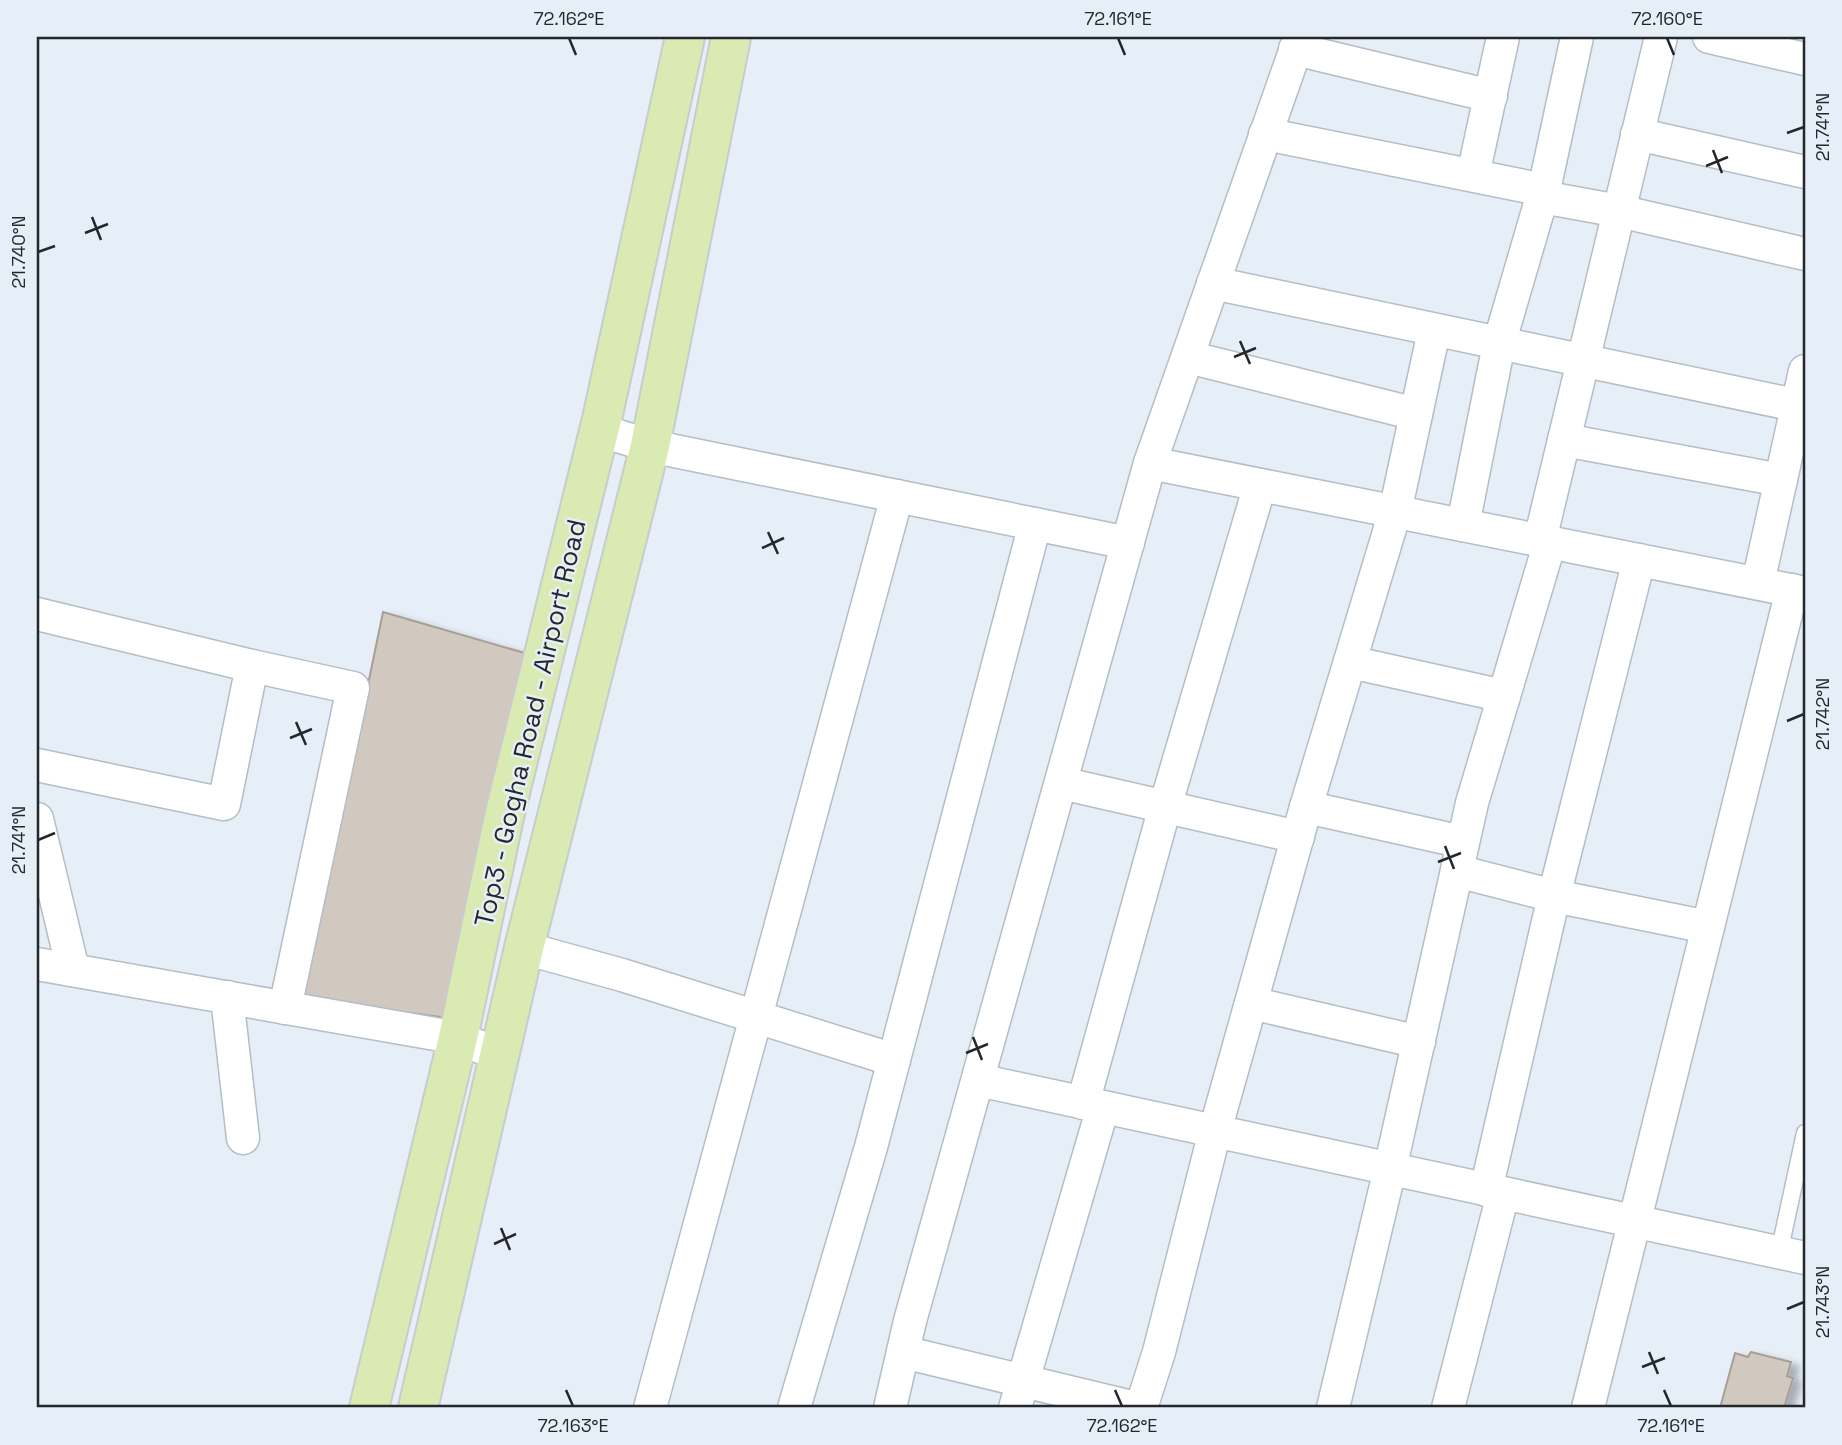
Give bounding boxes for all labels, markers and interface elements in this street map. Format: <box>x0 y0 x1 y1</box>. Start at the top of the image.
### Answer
text: 72.162°E <box>534 7 604 30</box>
text: 72.161°E <box>1084 7 1152 30</box>
text: 72.160°E <box>1631 7 1703 30</box>
text: 21.741°N <box>1811 93 1834 161</box>
text: 21.740°N <box>7 216 30 289</box>
street label: Top3 - Gogha Road - Airport Road <box>467 516 593 930</box>
text: 21.742°N <box>1811 678 1834 750</box>
text: 21.741°N <box>7 806 30 874</box>
text: 21.743°N <box>1811 1266 1834 1338</box>
text: 72.163°E <box>537 1414 609 1437</box>
text: 72.162°E <box>1087 1414 1157 1437</box>
text: 72.161°E <box>1637 1414 1705 1437</box>

